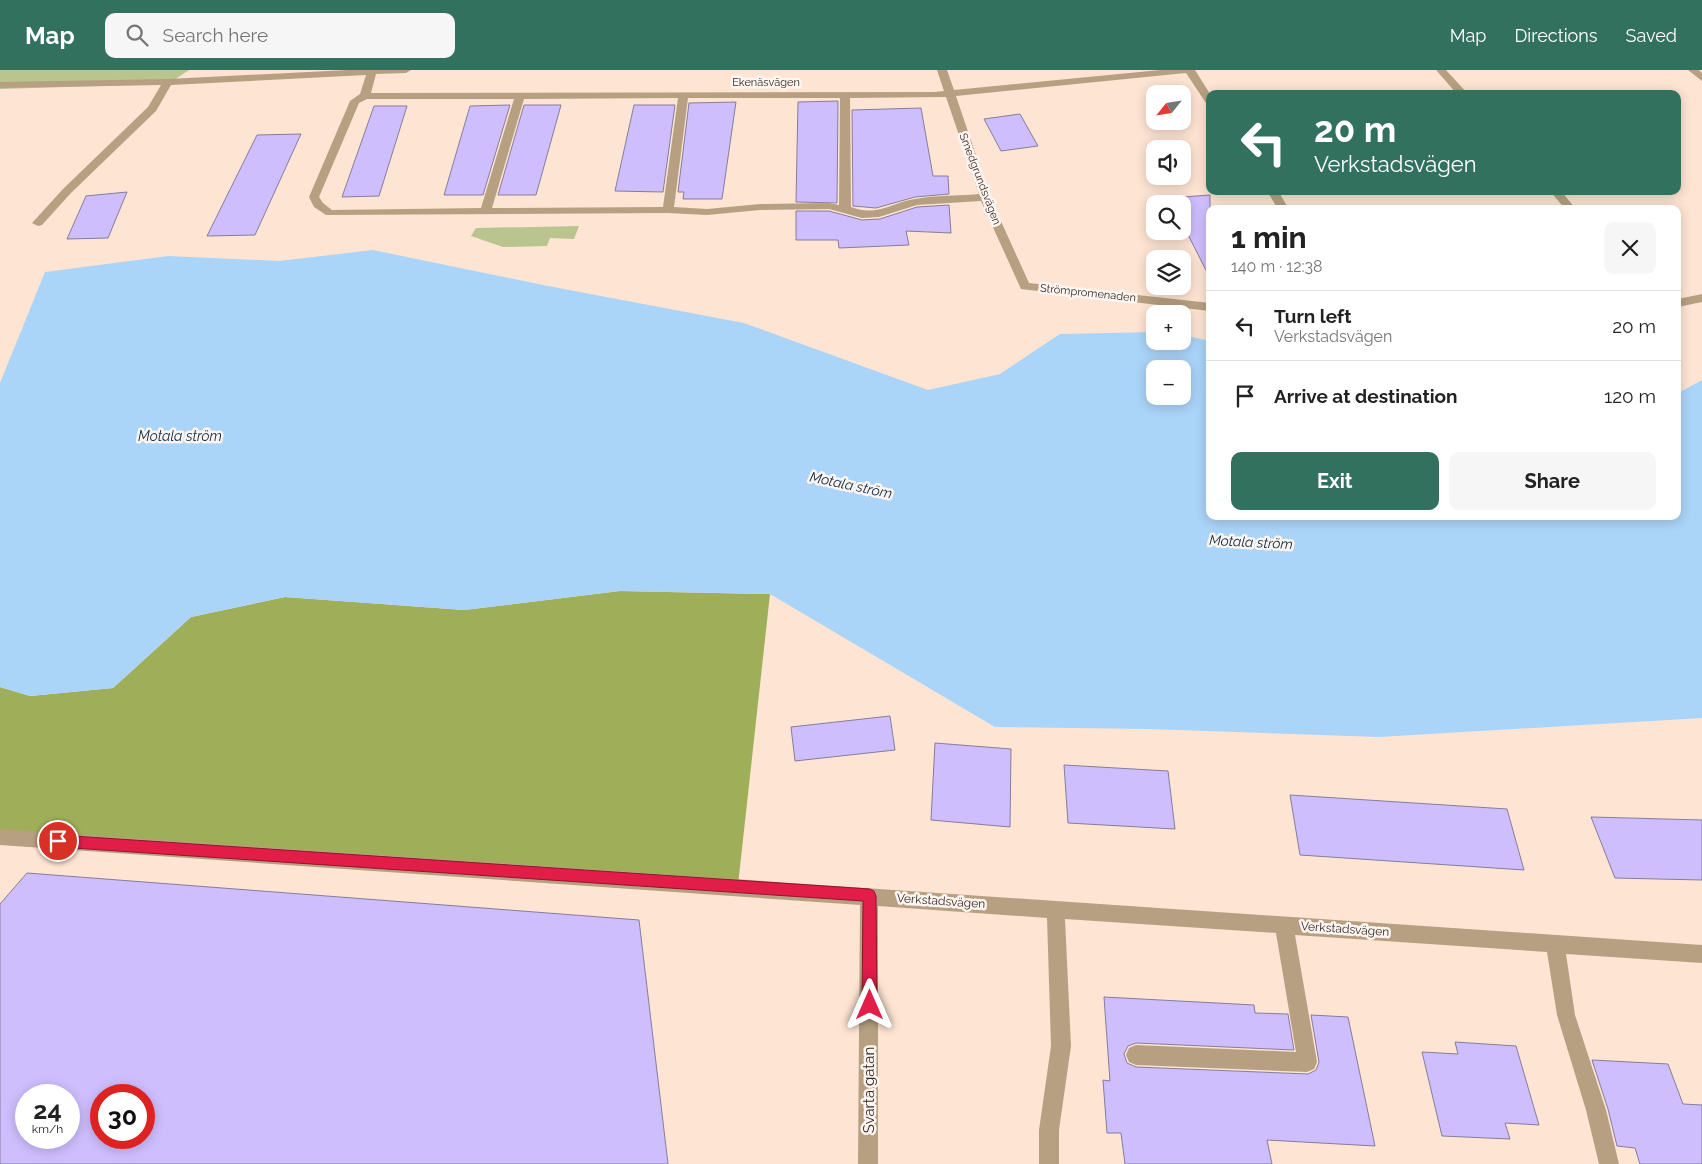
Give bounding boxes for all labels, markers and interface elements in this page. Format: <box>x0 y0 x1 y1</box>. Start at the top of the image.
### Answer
search box <box>105 13 455 58</box>
text: Map <box>25 21 75 50</box>
icon: search <box>123 21 151 49</box>
text: Search here <box>163 24 268 46</box>
text: Map <box>1450 25 1486 46</box>
text: Directions <box>1514 25 1598 46</box>
text: Saved <box>1626 25 1677 46</box>
street label: Ekenäsvägen <box>732 76 800 89</box>
north arrow <box>1146 85 1191 130</box>
map controls <box>1146 85 1191 405</box>
text: 20 m <box>1314 109 1396 150</box>
icon: left <box>1231 110 1296 175</box>
street label: Smedgrundsvägen <box>957 131 1003 227</box>
button: sound <box>1146 140 1191 185</box>
text: Verkstadsvägen <box>1314 151 1477 177</box>
button: search <box>1146 195 1191 240</box>
text: 1 min <box>1231 220 1307 255</box>
button: close <box>1604 222 1656 274</box>
button: layers <box>1146 250 1191 295</box>
text: 140 m · 12:38 <box>1231 257 1323 276</box>
street label: Strömpromenaden <box>1039 282 1137 304</box>
button: + <box>1146 305 1191 350</box>
text: Turn left <box>1274 305 1351 327</box>
icon: left <box>1231 312 1259 340</box>
text: 20 m <box>1612 315 1656 337</box>
text: Verkstadsvägen <box>1274 327 1392 346</box>
button: − <box>1146 360 1191 405</box>
icon: arrive <box>1231 382 1259 410</box>
text: Arrive at destination <box>1274 385 1458 407</box>
text: 120 m <box>1604 385 1656 407</box>
water label: Motala ström <box>138 428 222 444</box>
button: Exit <box>1231 452 1439 510</box>
button: Share <box>1449 452 1656 510</box>
water label: Motala ström <box>808 468 894 502</box>
water label: Motala ström <box>1209 532 1293 552</box>
pin <box>37 820 79 862</box>
icon: arrive <box>44 827 72 855</box>
street label: Verkstadsvägen <box>896 891 986 911</box>
street label: Verkstadsvägen <box>1300 919 1390 939</box>
position arrow <box>843 978 895 1030</box>
street label: Svarta gatan <box>860 1047 878 1133</box>
speed limit sign: 30 <box>90 1084 155 1149</box>
text: 24 <box>33 1095 62 1125</box>
text: km/h <box>32 1122 63 1136</box>

